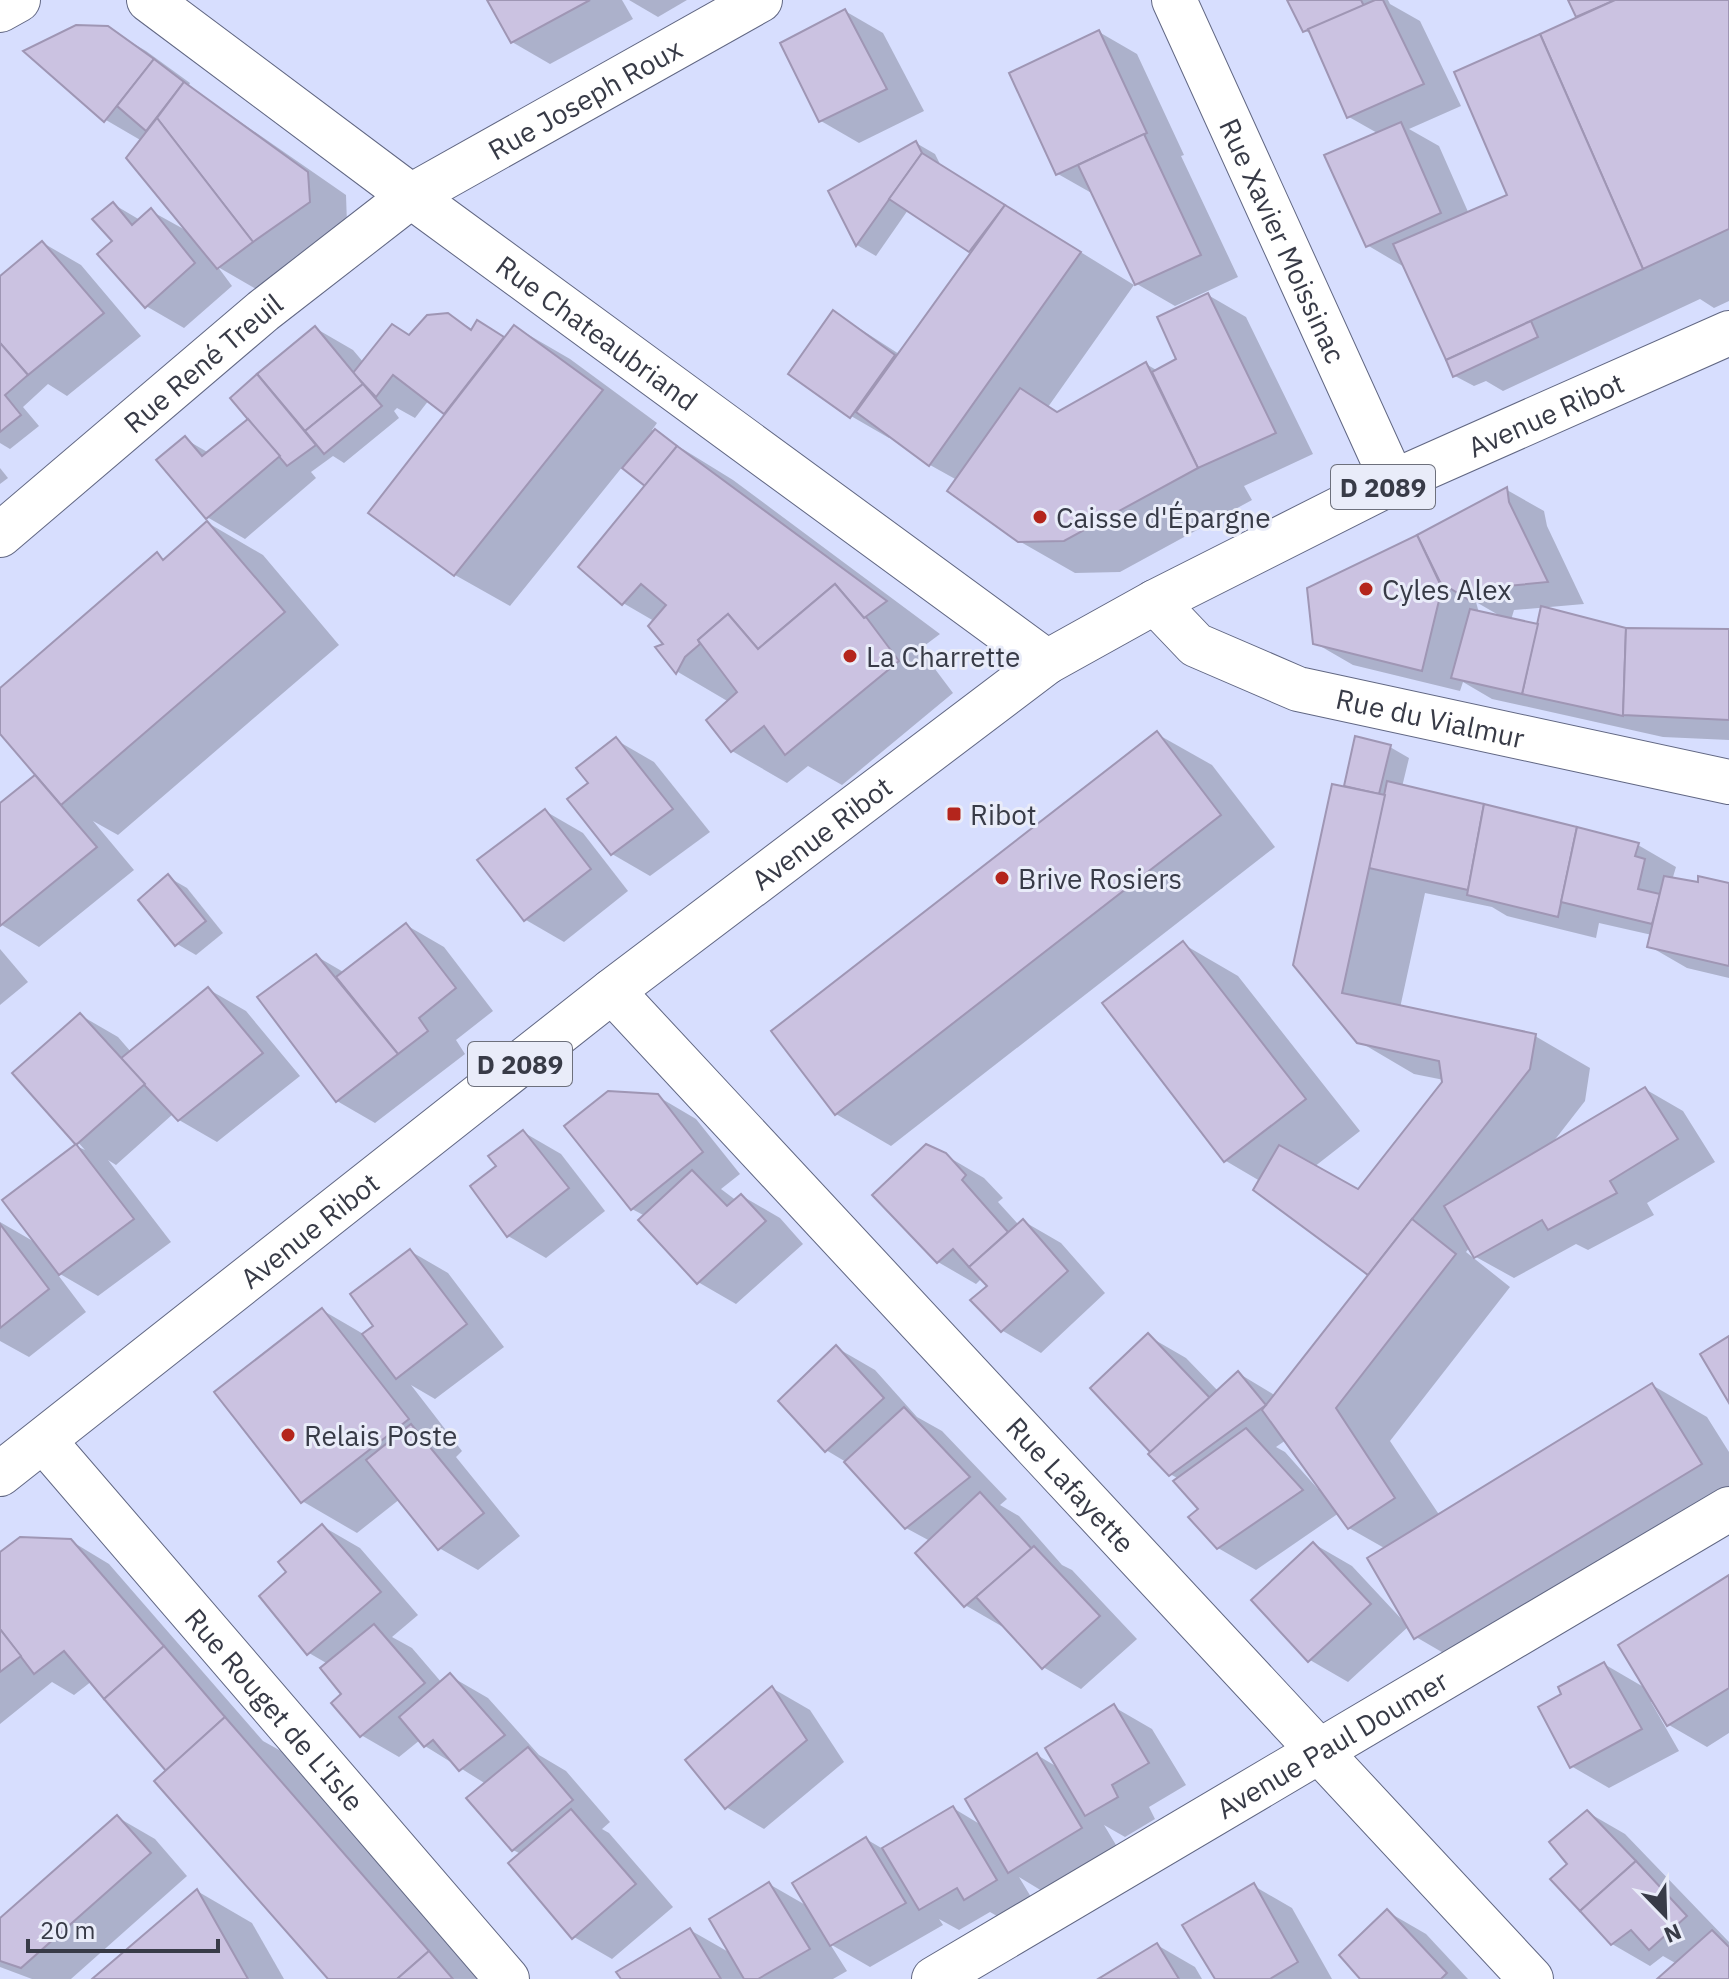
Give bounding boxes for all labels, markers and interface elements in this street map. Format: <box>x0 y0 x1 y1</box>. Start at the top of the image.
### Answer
street label: Rue Joseph Roux <box>481 29 688 168</box>
street label: Rue Xavier Moissinac <box>1212 112 1355 369</box>
street label: Rue Chateaubriand <box>489 246 705 418</box>
street label: Rue René Treuil <box>115 285 290 441</box>
street label: Avenue Ribot <box>1462 364 1629 465</box>
road number: D 2089 <box>1331 465 1435 509</box>
place label: Caisse d'Épargne <box>1056 499 1271 536</box>
marker: Caisse d'Épargne <box>1031 508 1049 526</box>
place label: Cyles Alex <box>1382 571 1511 608</box>
marker: Cyles Alex <box>1357 580 1375 598</box>
place label: La Charrette <box>866 638 1020 675</box>
marker: La Charrette <box>841 647 859 665</box>
street label: Rue du Vialmur <box>1333 679 1528 756</box>
street label: Avenue Ribot <box>744 768 899 898</box>
place label: Ribot <box>970 796 1037 833</box>
marker: Ribot <box>945 805 963 823</box>
place label: Brive Rosiers <box>1018 860 1182 897</box>
marker: Brive Rosiers <box>993 869 1011 887</box>
road number: D 2089 <box>468 1042 572 1086</box>
street label: Avenue Ribot <box>232 1164 386 1296</box>
street label: Rue Lafayette <box>999 1409 1143 1560</box>
place label: Relais Poste <box>304 1417 457 1454</box>
marker: Relais Poste <box>279 1426 297 1444</box>
street label: Rue Rouget de L'Isle <box>177 1600 373 1819</box>
street label: Avenue Paul Doumer <box>1209 1661 1454 1827</box>
north arrow <box>1625 1875 1705 1955</box>
scale bar <box>28 1903 218 1953</box>
text: 20 m <box>40 1914 95 1946</box>
text: N <box>1660 1917 1686 1950</box>

